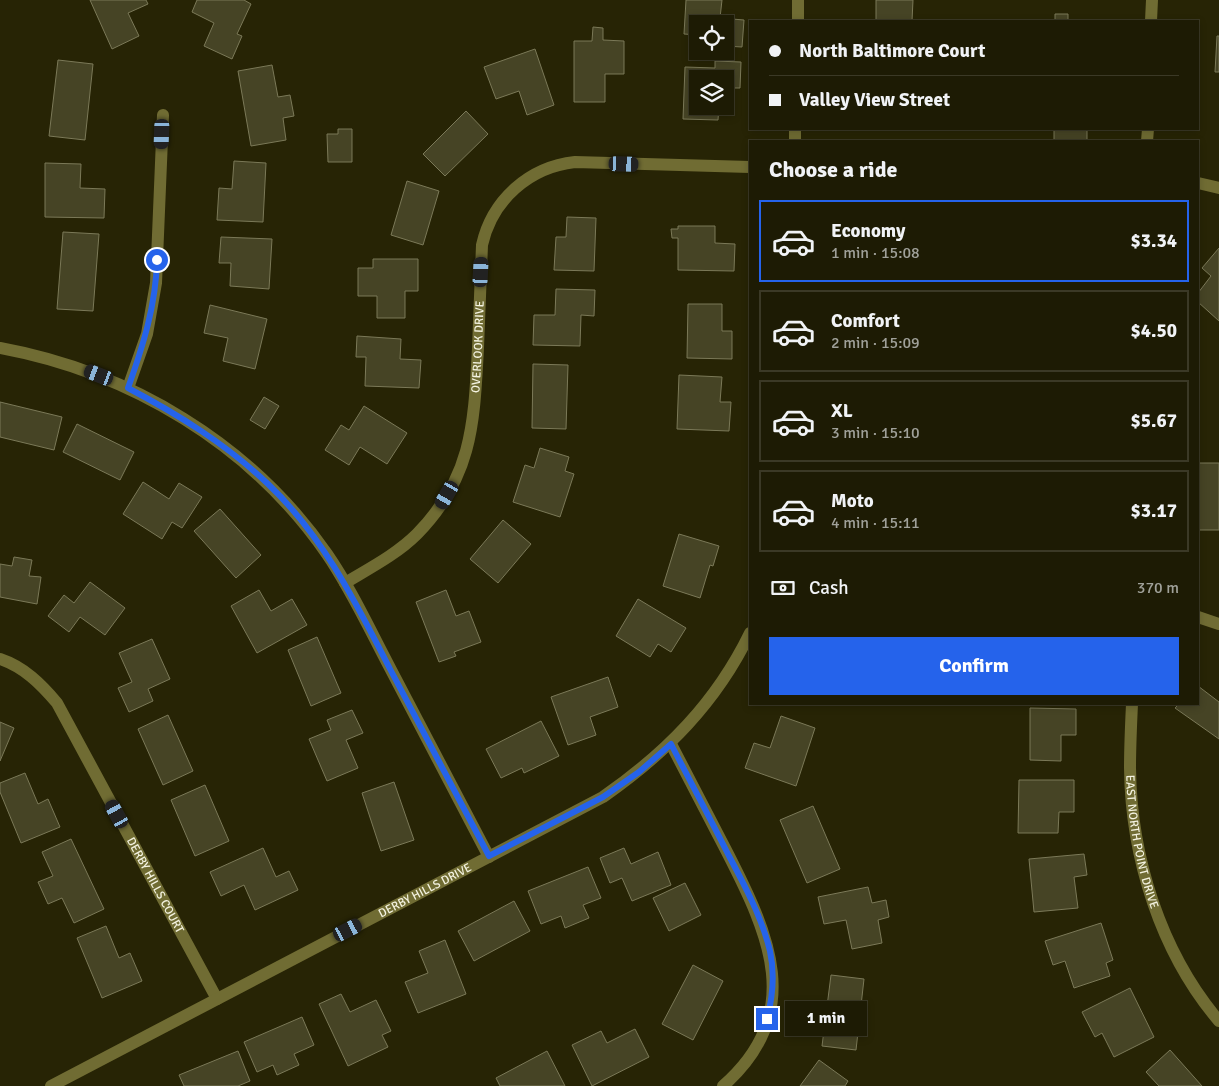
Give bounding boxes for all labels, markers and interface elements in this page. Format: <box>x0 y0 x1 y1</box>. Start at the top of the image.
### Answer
map controls <box>689 15 734 115</box>
button: locate <box>689 15 734 60</box>
text: North Baltimore Court <box>799 39 985 63</box>
button: layers <box>689 70 734 115</box>
text: Valley View Street <box>799 88 950 112</box>
car <box>153 119 170 149</box>
car <box>608 156 639 172</box>
text: Choose a ride <box>769 156 897 183</box>
icon: car <box>771 219 816 264</box>
text: Economy <box>831 219 905 243</box>
text: $3.34 <box>1131 229 1177 253</box>
text: 1 min · 15:08 <box>831 243 920 263</box>
route start <box>146 249 168 271</box>
car <box>472 257 489 287</box>
street label: OVERLOOK DRIVE <box>468 300 488 394</box>
icon: car <box>771 309 816 354</box>
text: Comfort <box>831 309 900 333</box>
text: $4.50 <box>1131 319 1177 343</box>
text: 2 min · 15:09 <box>831 333 920 353</box>
car <box>82 363 115 387</box>
icon: car <box>771 399 816 444</box>
text: XL <box>831 399 853 423</box>
text: $5.67 <box>1131 409 1177 433</box>
text: 3 min · 15:10 <box>831 423 920 443</box>
car <box>433 478 460 512</box>
icon: car <box>771 489 816 534</box>
text: Moto <box>831 489 874 513</box>
text: $3.17 <box>1131 499 1177 523</box>
text: 4 min · 15:11 <box>831 513 920 533</box>
icon: cash <box>769 574 797 602</box>
text: Cash <box>809 576 849 600</box>
text: 370 m <box>1137 578 1179 598</box>
button: Confirm <box>769 637 1179 695</box>
street label: EAST NORTH POINT DRIVE <box>1122 775 1162 911</box>
car <box>103 797 130 831</box>
street label: DERBY HILLS COURT <box>123 835 187 936</box>
street label: DERBY HILLS DRIVE <box>376 860 474 921</box>
car <box>331 917 364 943</box>
callout: 1 min <box>784 1002 867 1036</box>
route end <box>756 1008 778 1030</box>
text: 1 min <box>807 1008 845 1028</box>

